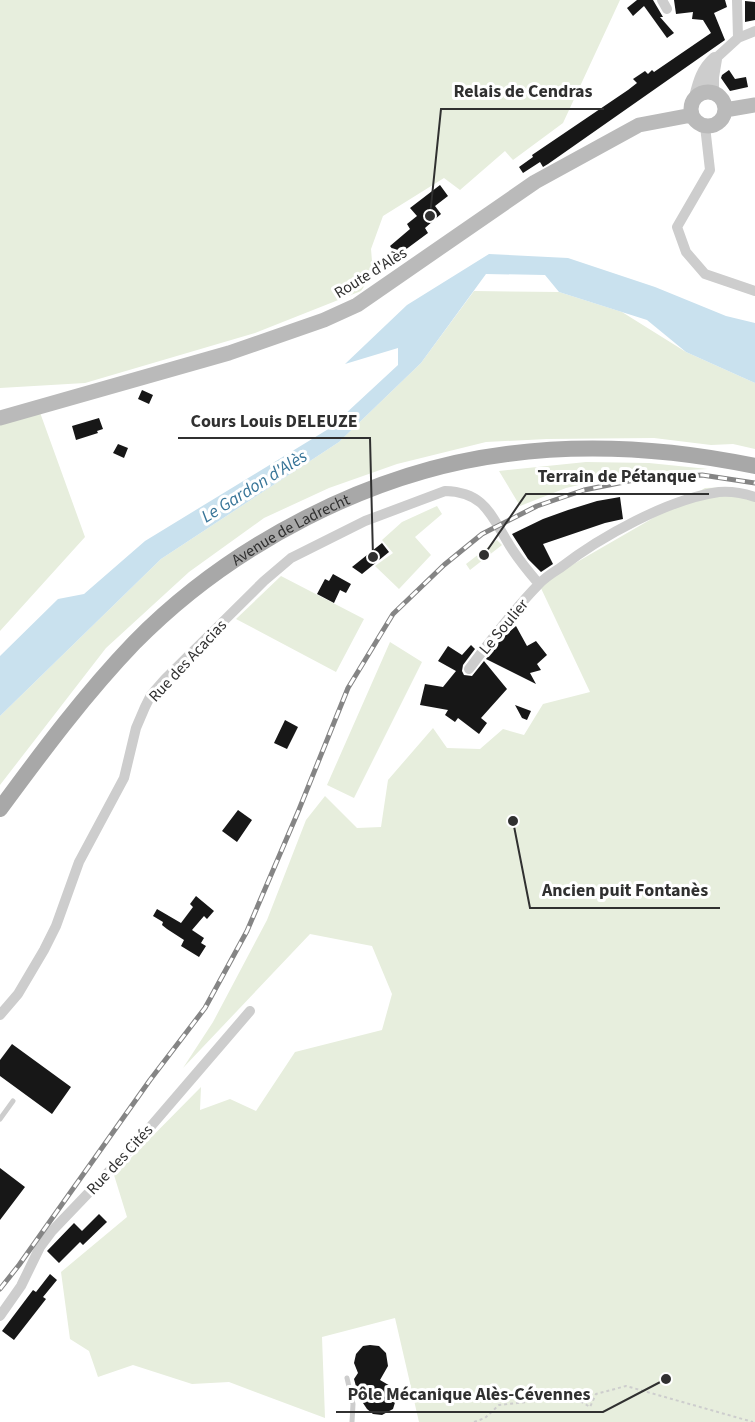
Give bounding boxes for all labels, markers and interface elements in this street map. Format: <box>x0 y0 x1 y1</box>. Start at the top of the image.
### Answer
callout: Relais de Cendras <box>441 73 604 109</box>
text: Relais de Cendras <box>453 79 593 104</box>
street label: Route d'Alès <box>330 242 411 304</box>
callout: Cours Louis DELEUZE <box>178 402 370 438</box>
text: Cours Louis DELEUZE <box>190 409 358 434</box>
water label: Le Gardon d'Alès <box>196 444 312 529</box>
callout: Terrain de Pétanque <box>526 458 709 494</box>
text: Terrain de Pétanque <box>537 464 697 489</box>
street label: Avenue de Ladrecht <box>227 489 354 571</box>
street label: Le Soulier <box>474 594 534 659</box>
street label: Rue des Acacias <box>144 614 232 707</box>
callout: Ancien puit Fontanès <box>530 872 720 908</box>
text: Ancien puit Fontanès <box>541 878 708 903</box>
street label: Rue des Cités <box>81 1120 158 1200</box>
callout: Pôle Mécanique Alès-Cévennes <box>336 1376 603 1412</box>
text: Pôle Mécanique Alès-Cévennes <box>348 1382 591 1407</box>

